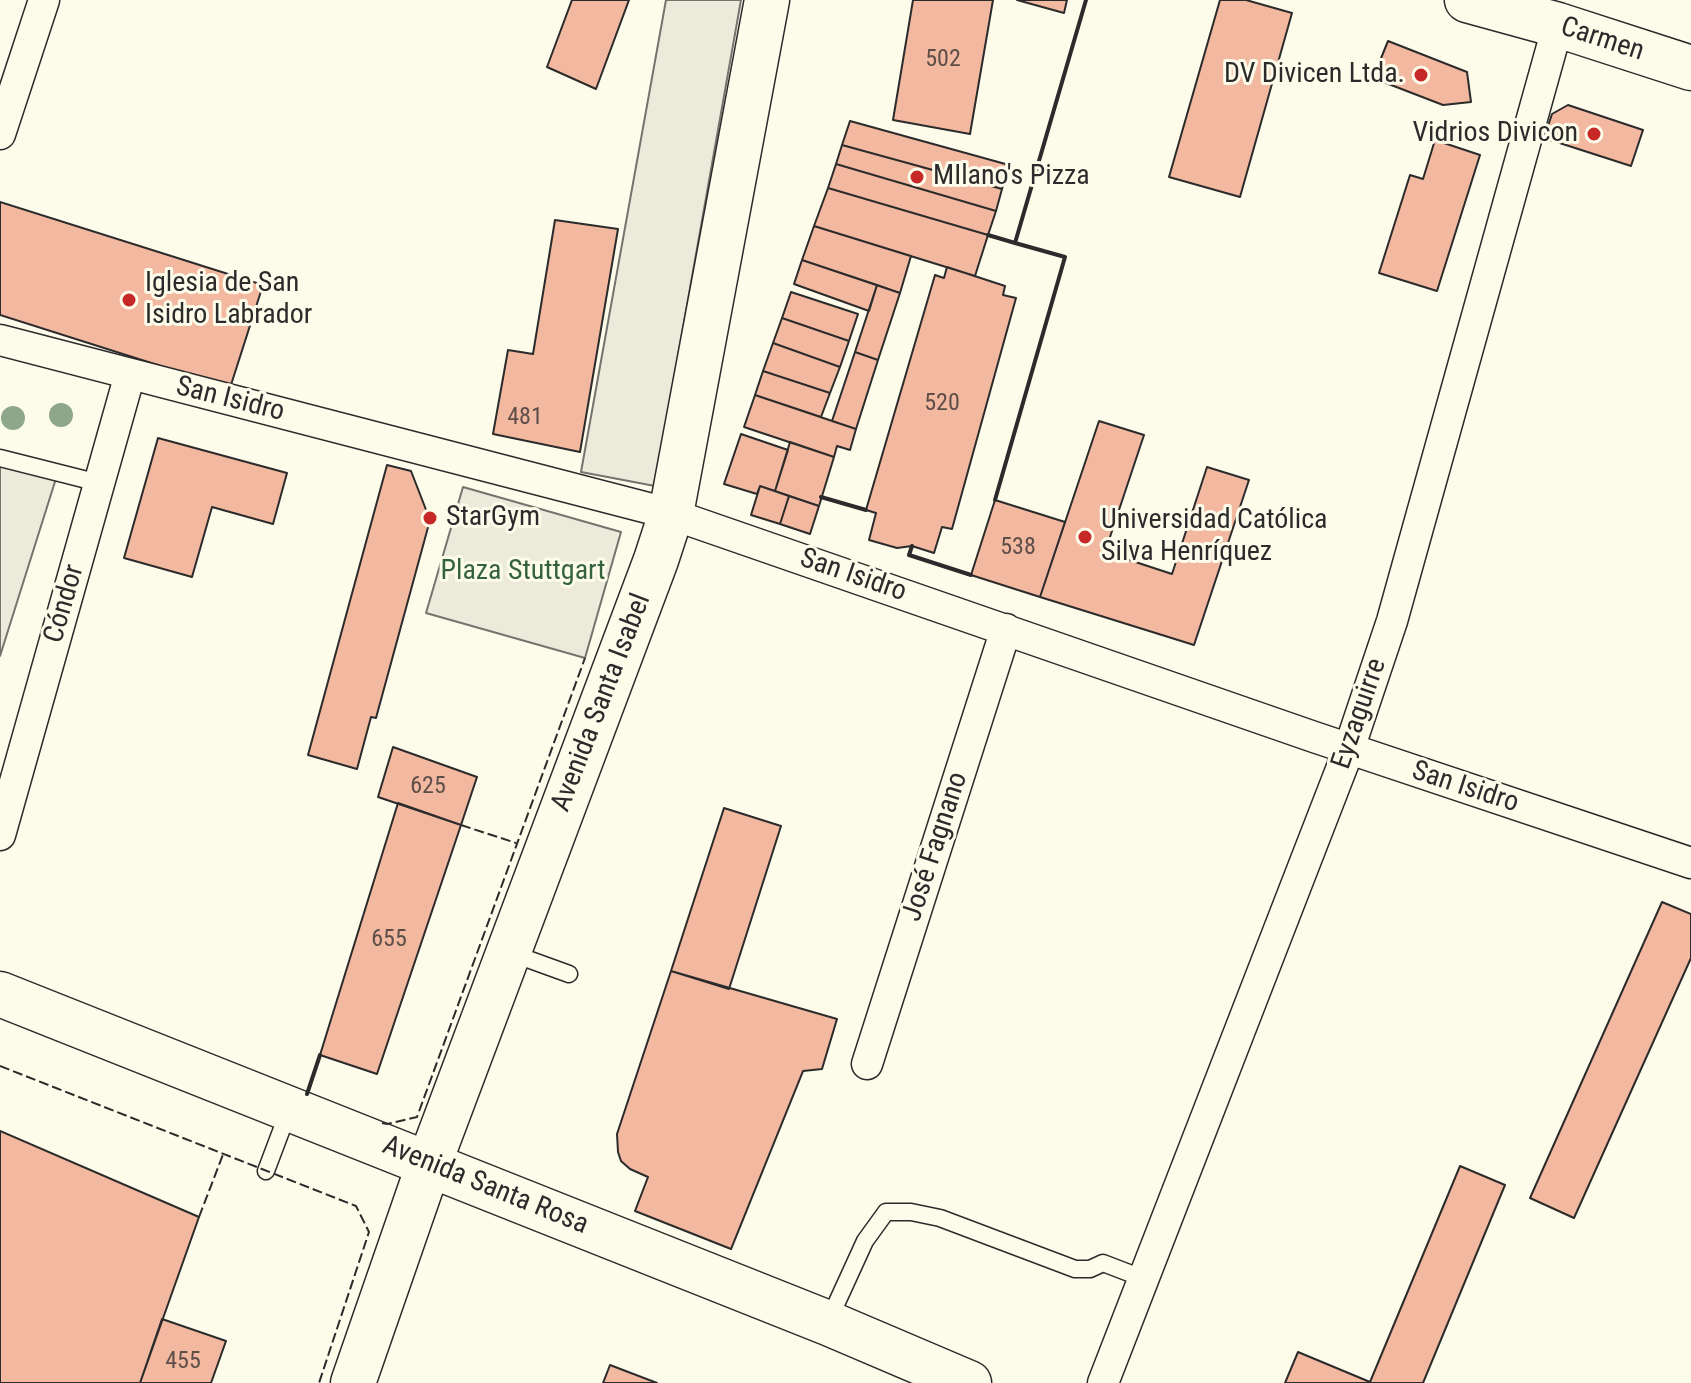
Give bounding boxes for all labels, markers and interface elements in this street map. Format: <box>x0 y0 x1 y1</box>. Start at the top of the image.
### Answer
street label: Carmen <box>1556 11 1648 69</box>
house number: 502 <box>925 46 961 74</box>
place label: DV Divicen Ltda. <box>1224 58 1405 92</box>
marker: DV Divicen Ltda. <box>1412 66 1430 84</box>
place label: Vidrios Divicon <box>1412 117 1578 151</box>
marker: Vidrios Divicon <box>1585 125 1603 143</box>
place label: MIlano's Pizza <box>933 160 1090 194</box>
marker: MIlano's Pizza <box>908 168 926 186</box>
place label: Iglesia de San Isidro Labrador <box>145 267 312 333</box>
marker: Iglesia de San Isidro Labrador <box>120 291 138 309</box>
street label: San Isidro <box>172 370 288 430</box>
house number: 520 <box>924 390 960 418</box>
house number: 481 <box>507 404 543 432</box>
place label: StarGym <box>446 501 540 535</box>
place label: Universidad Católica Silva Henríquez <box>1101 504 1328 570</box>
marker: StarGym <box>421 509 439 527</box>
marker: Universidad Católica Silva Henríquez <box>1076 528 1094 546</box>
house number: 538 <box>1000 534 1036 562</box>
street label: San Isidro <box>795 542 911 610</box>
park label: Plaza Stuttgart <box>440 555 606 589</box>
street label: Cóndor <box>38 561 92 647</box>
street label: Avenida Santa Isabel <box>545 589 659 817</box>
street label: Eyzaguirre <box>1325 654 1395 774</box>
street label: San Isidro <box>1407 755 1523 821</box>
street label: José Fagnano <box>896 768 976 926</box>
house number: 625 <box>410 773 446 801</box>
house number: 655 <box>371 926 407 954</box>
street label: Avenida Santa Rosa <box>377 1129 593 1243</box>
house number: 455 <box>165 1348 201 1376</box>

